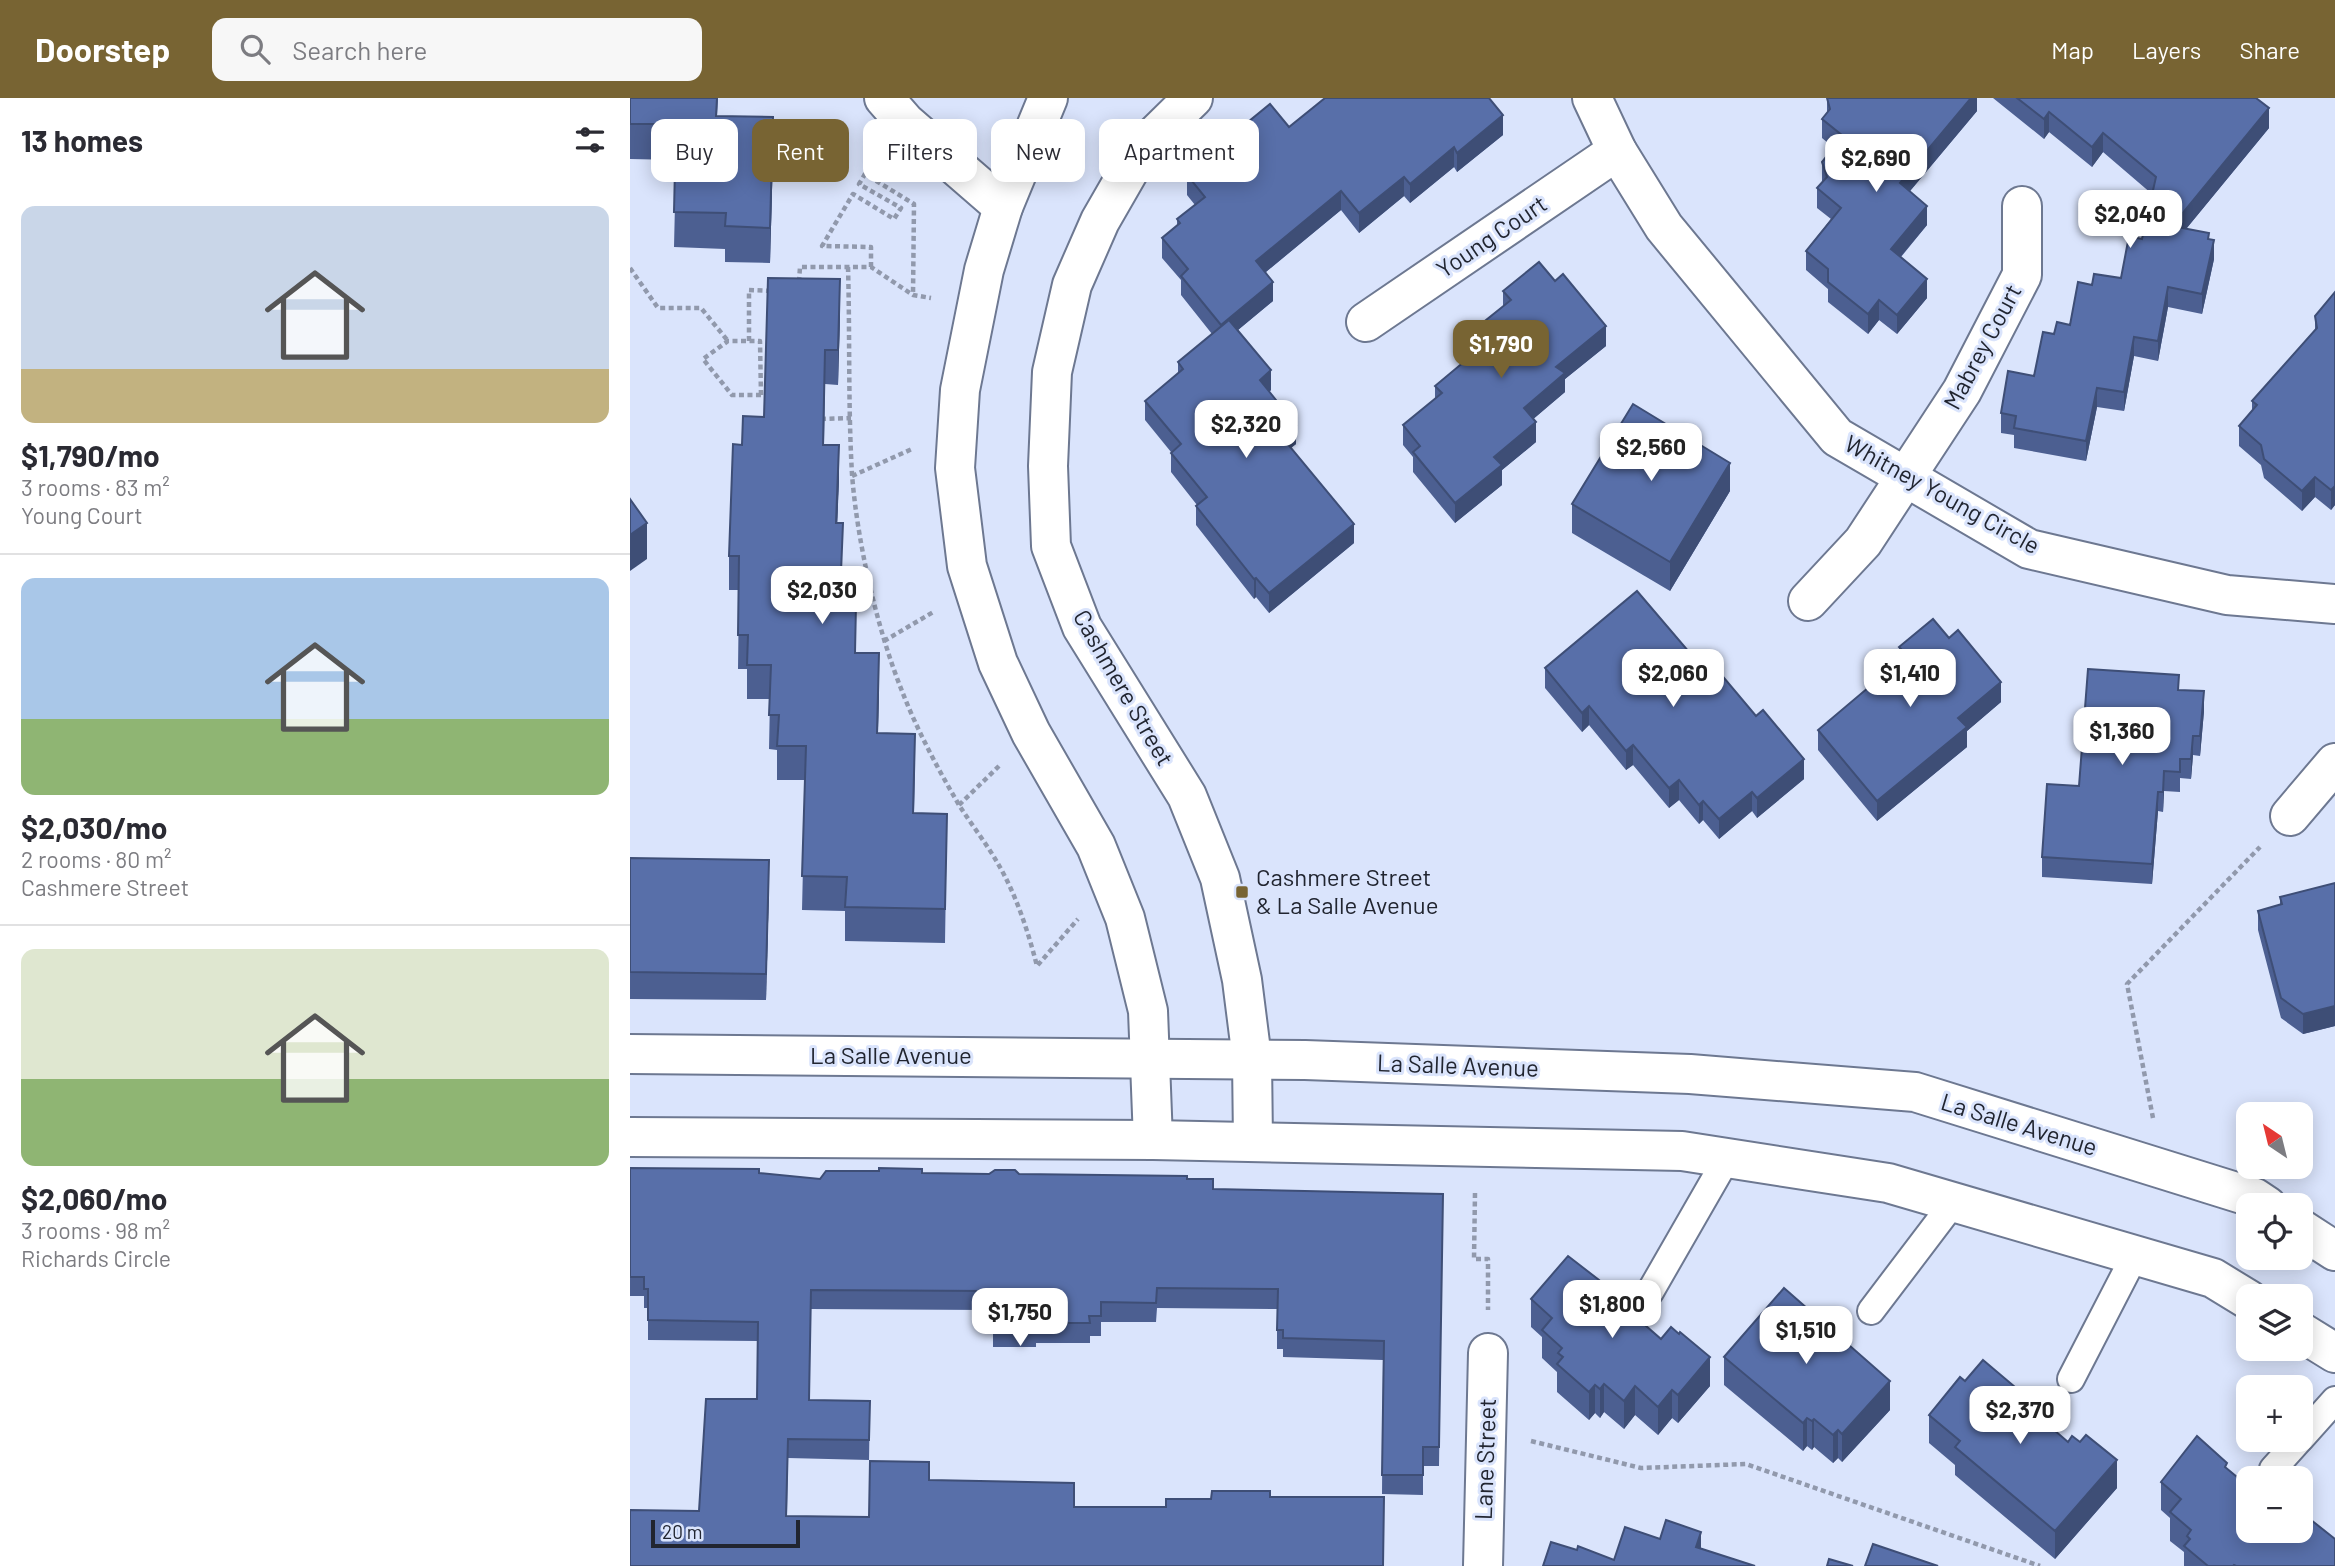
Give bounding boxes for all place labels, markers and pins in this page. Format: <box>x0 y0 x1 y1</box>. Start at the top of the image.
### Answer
pin: $2,690 <box>1819 134 1933 194</box>
pin: $2,040 <box>2073 190 2187 250</box>
pin: $1,790 <box>1444 320 1558 380</box>
pin: $2,320 <box>1189 400 1303 460</box>
pin: $2,560 <box>1594 424 1708 483</box>
pin: $2,030 <box>765 566 879 626</box>
pin: $2,060 <box>1616 650 1730 709</box>
pin: $1,410 <box>1853 650 1967 709</box>
pin: $1,360 <box>2065 708 2179 767</box>
place label: Cashmere Street & La Salle Avenue <box>1256 862 1438 919</box>
marker: Cashmere Street & La Salle Avenue <box>1234 884 1250 900</box>
pin: $1,800 <box>1555 1280 1669 1340</box>
pin: $1,750 <box>963 1288 1077 1348</box>
pin: $1,510 <box>1749 1306 1863 1366</box>
pin: $2,370 <box>1963 1386 2077 1446</box>

